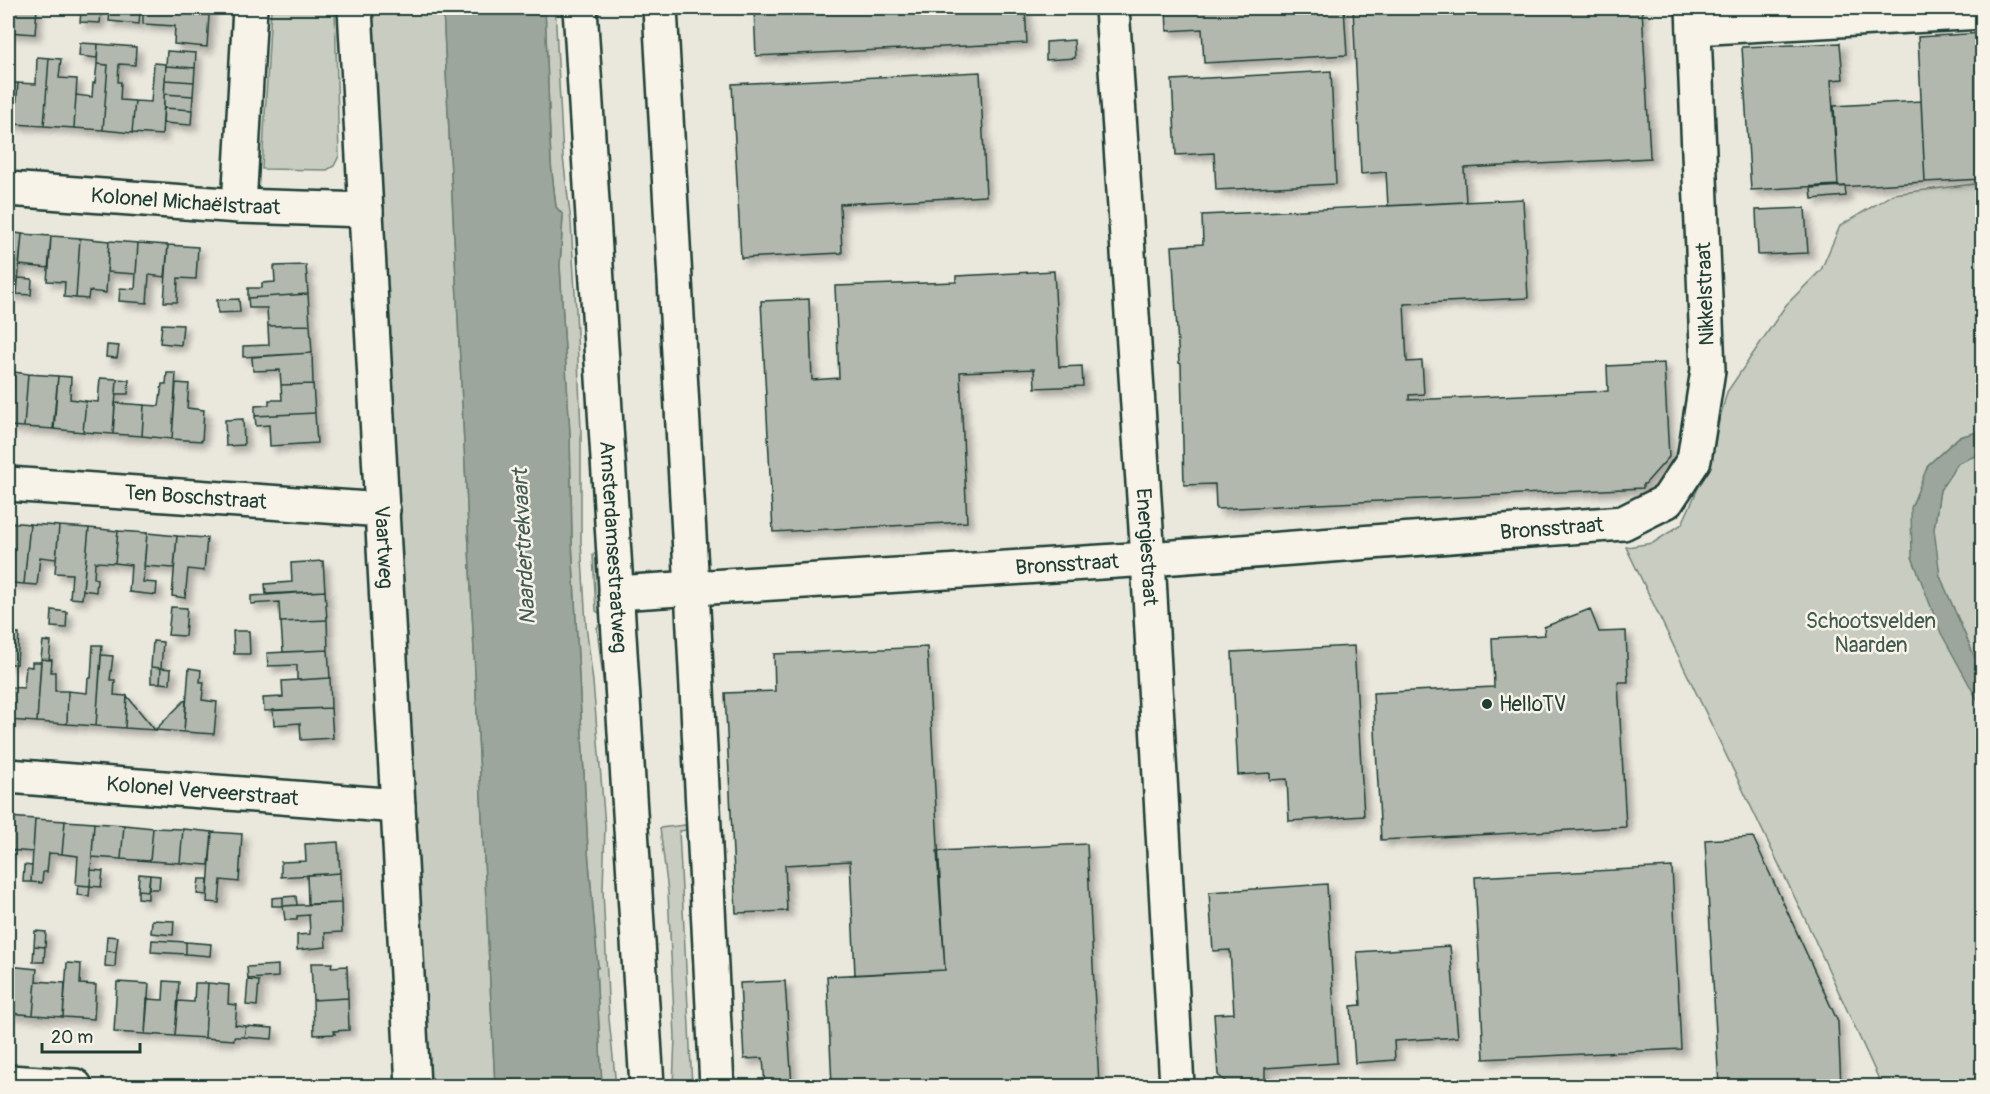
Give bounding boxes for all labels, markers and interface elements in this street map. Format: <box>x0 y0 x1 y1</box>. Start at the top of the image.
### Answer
street label: Kolonel Michaëlstraat <box>90 182 281 221</box>
street label: Nikkelstraat <box>1690 241 1721 346</box>
street label: Amsterdamsestraatweg <box>593 440 633 654</box>
water label: Naardertrekvaart <box>506 466 542 625</box>
street label: Ten Boschstraat <box>123 479 268 516</box>
street label: Energiestraat <box>1129 487 1164 607</box>
street label: Vaartweg <box>368 505 399 590</box>
street label: Bronsstraat <box>1499 511 1605 546</box>
street label: Bronsstraat <box>1015 548 1120 581</box>
park label: Schootsvelden Naarden <box>1806 608 1936 659</box>
place label: HelloTV <box>1499 691 1566 718</box>
marker: HelloTV <box>1480 697 1494 711</box>
street label: Kolonel Verveerstraat <box>105 771 300 812</box>
scale bar <box>42 1016 140 1054</box>
text: 20 m <box>51 1026 93 1049</box>

